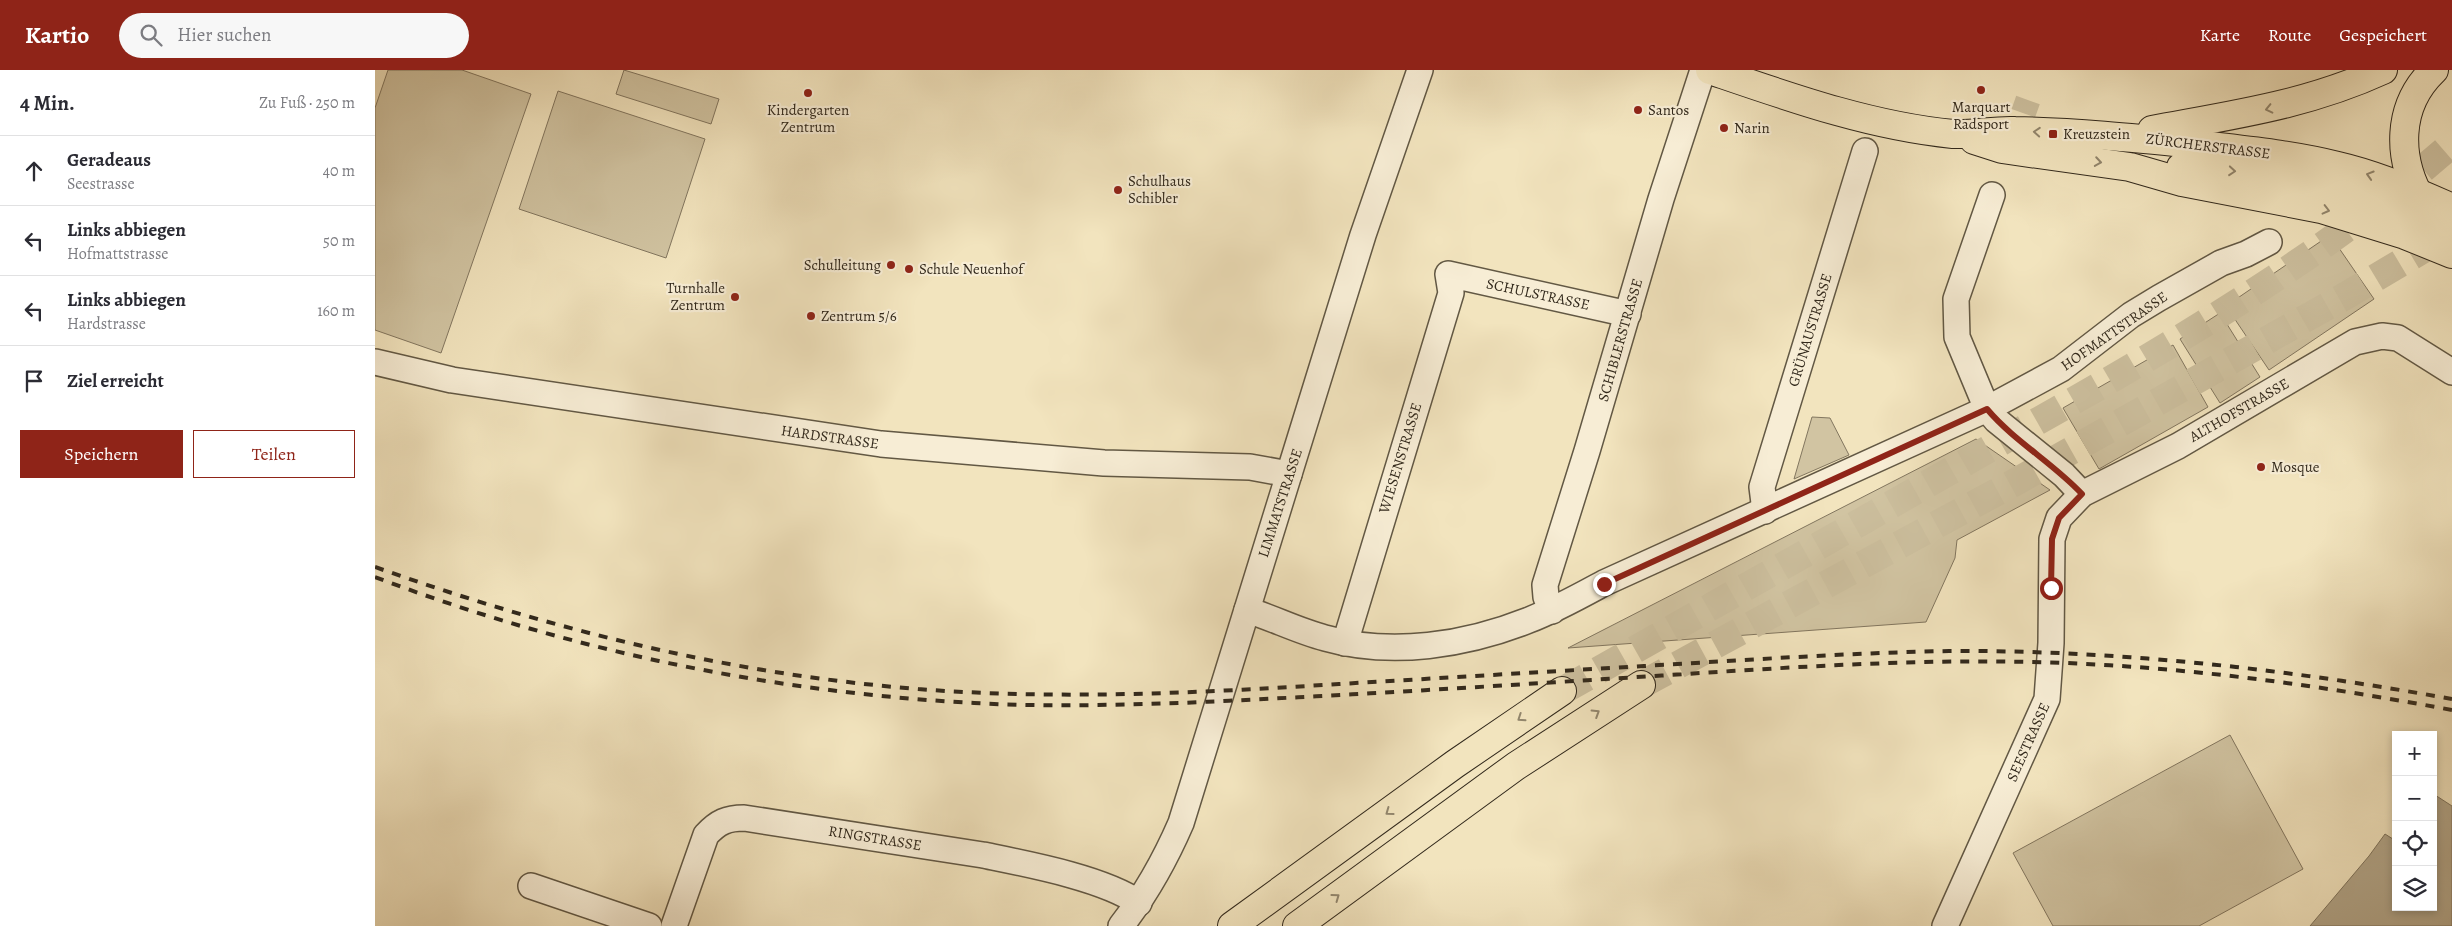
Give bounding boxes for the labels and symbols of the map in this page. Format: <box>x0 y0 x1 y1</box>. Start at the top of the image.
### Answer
marker: Marquart Radsport <box>1975 84 1987 96</box>
marker: Kindergarten Zentrum <box>802 87 814 99</box>
place label: Marquart Radsport <box>1952 97 2010 134</box>
place label: Kindergarten Zentrum <box>767 100 849 137</box>
place label: Santos <box>1648 100 1689 120</box>
one-way arrow <box>2265 103 2274 114</box>
marker: Santos <box>1632 104 1644 116</box>
place label: Narin <box>1734 118 1770 138</box>
marker: Narin <box>1718 122 1730 134</box>
place label: Kreuzstein <box>2063 124 2130 144</box>
one-way arrow <box>2033 127 2041 138</box>
marker: Kreuzstein <box>2047 128 2059 140</box>
street label: ZÜRCHERSTRASSE <box>2145 128 2271 164</box>
one-way arrow <box>2093 157 2102 167</box>
one-way arrow <box>2228 165 2236 176</box>
place label: Schulhaus Schibler <box>1128 171 1191 208</box>
one-way arrow <box>2366 171 2375 181</box>
marker: Schulhaus Schibler <box>1112 184 1124 196</box>
one-way arrow <box>2322 205 2330 215</box>
place label: Schulleitung <box>804 255 881 275</box>
marker: Schulleitung <box>885 259 897 271</box>
place label: Schule Neuenhof <box>919 259 1025 279</box>
marker: Schule Neuenhof <box>903 263 915 275</box>
street label: GRÜNAUSTRASSE <box>1783 271 1837 389</box>
street label: SCHULSTRASSE <box>1484 273 1592 315</box>
street label: SCHIBLERSTRASSE <box>1593 276 1647 404</box>
place label: Turnhalle Zentrum <box>666 278 726 315</box>
street label: HOFMATTSTRASSE <box>2057 287 2171 375</box>
marker: Turnhalle Zentrum <box>729 291 741 303</box>
place label: Zentrum 5/6 <box>821 306 897 326</box>
marker: Zentrum 5/6 <box>805 310 817 322</box>
street label: ALTHOFSTRASSE <box>2185 373 2293 447</box>
street label: WIESENSTRASSE <box>1373 400 1426 517</box>
street label: HARDSTRASSE <box>780 420 880 454</box>
street label: LIMMATSTRASSE <box>1253 446 1307 560</box>
place label: Mosque <box>2271 457 2320 477</box>
marker: Mosque <box>2255 461 2267 473</box>
route end <box>1593 573 1616 596</box>
route start <box>2040 577 2063 600</box>
street label: SEESTRASSE <box>2002 699 2054 785</box>
one-way arrow <box>1590 710 1600 719</box>
one-way arrow <box>1518 712 1527 721</box>
one-way arrow <box>1385 806 1395 815</box>
street label: RINGSTRASSE <box>827 821 923 855</box>
one-way arrow <box>1330 894 1340 903</box>

